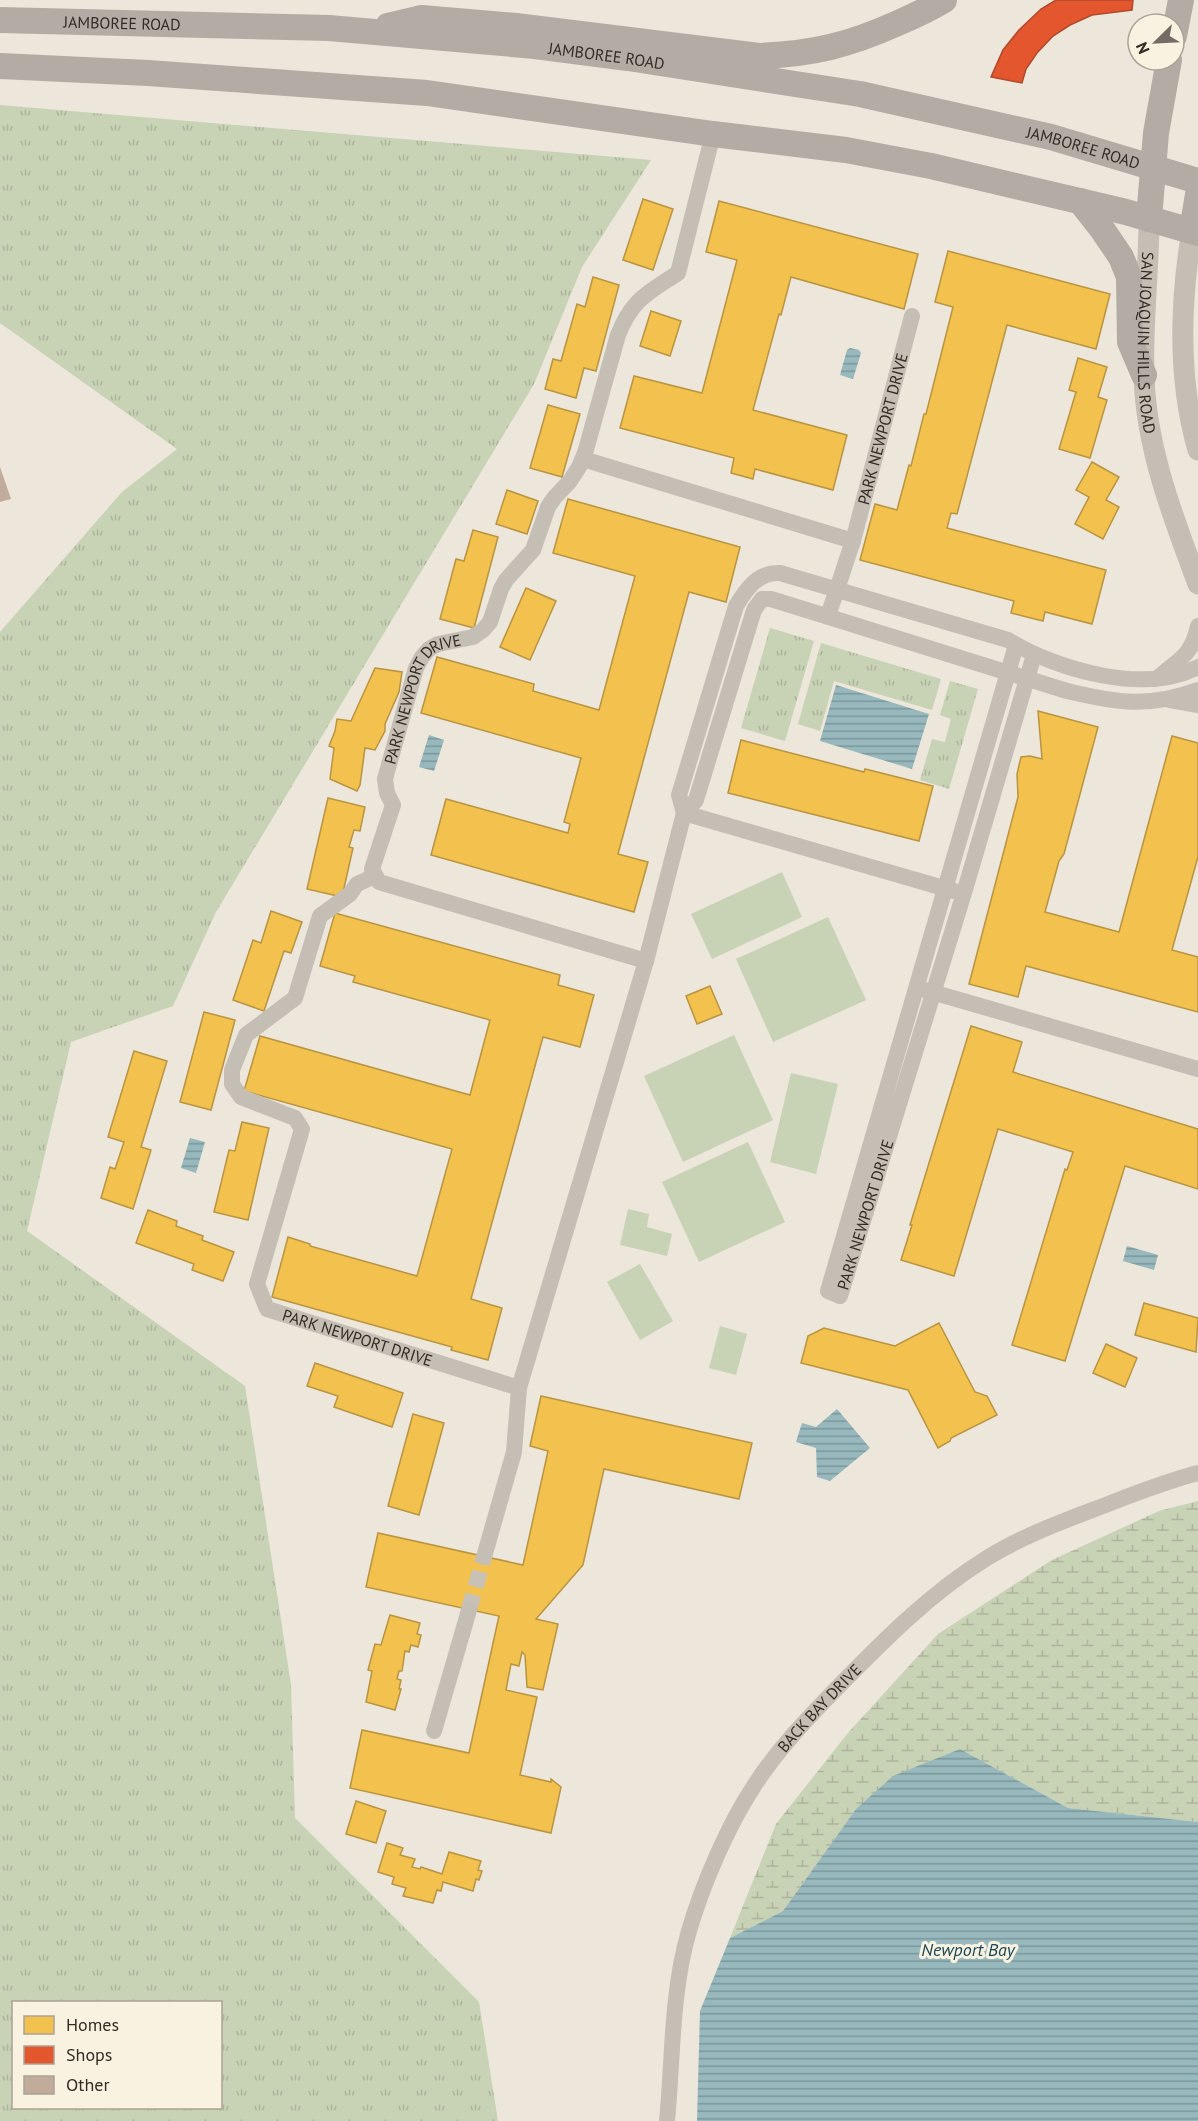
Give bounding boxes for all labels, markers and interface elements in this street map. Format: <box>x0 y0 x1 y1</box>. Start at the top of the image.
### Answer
street label: JAMBOREE ROAD <box>62 12 181 34</box>
north arrow <box>1126 12 1186 72</box>
street label: JAMBOREE ROAD <box>546 38 666 74</box>
text: N <box>1131 39 1154 57</box>
street label: JAMBOREE ROAD <box>1024 122 1142 173</box>
street label: SAN JOAQUIN HILLS ROAD <box>1134 251 1160 435</box>
street label: PARK NEWPORT DRIVE <box>853 351 912 507</box>
street label: PARK NEWPORT DRIVE <box>380 630 463 766</box>
street label: PARK NEWPORT DRIVE <box>833 1137 898 1292</box>
street label: PARK NEWPORT DRIVE <box>280 1305 435 1370</box>
street label: BACK BAY DRIVE <box>773 1659 865 1756</box>
water label: Newport Bay <box>921 1938 1016 1961</box>
legend <box>12 2001 222 2109</box>
text: Homes <box>66 2013 119 2036</box>
text: Shops <box>66 2043 112 2066</box>
text: Other <box>66 2073 110 2096</box>

